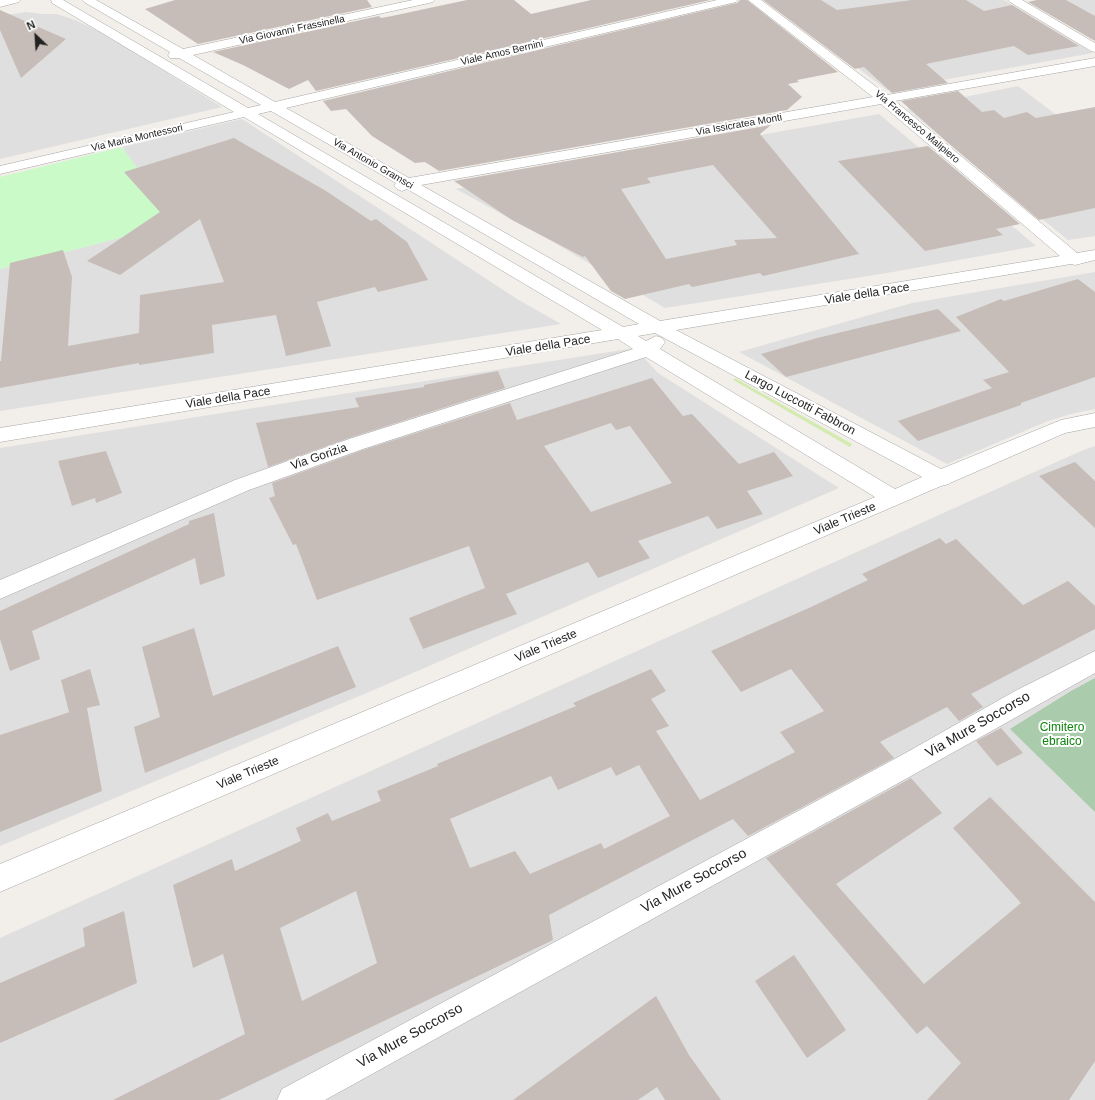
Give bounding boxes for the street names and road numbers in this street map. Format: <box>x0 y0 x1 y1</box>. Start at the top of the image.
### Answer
street label: Via Giovanni Frassinella <box>238 13 346 47</box>
street label: Viale Amos Bernini <box>460 38 544 68</box>
street label: Via Francesco Malipiero <box>872 88 962 166</box>
street label: Via Issicratea Monti <box>695 112 783 138</box>
street label: Via Maria Montessori <box>90 122 184 154</box>
street label: Via Antonio Gramsci <box>331 136 415 192</box>
street label: Viale della Pace <box>823 280 911 308</box>
street label: Viale della Pace <box>504 332 592 360</box>
street label: Largo Luccotti Fabbron <box>742 368 858 438</box>
street label: Viale della Pace <box>184 384 272 412</box>
street label: Via Gorizia <box>289 441 349 473</box>
street label: Viale Trieste <box>812 499 878 539</box>
street label: Viale Trieste <box>513 626 579 666</box>
street label: Via Mure Soccorso <box>923 688 1033 762</box>
street label: Viale Trieste <box>215 753 281 793</box>
street label: Via Mure Soccorso <box>638 845 750 917</box>
street label: Via Mure Soccorso <box>354 1000 466 1072</box>

